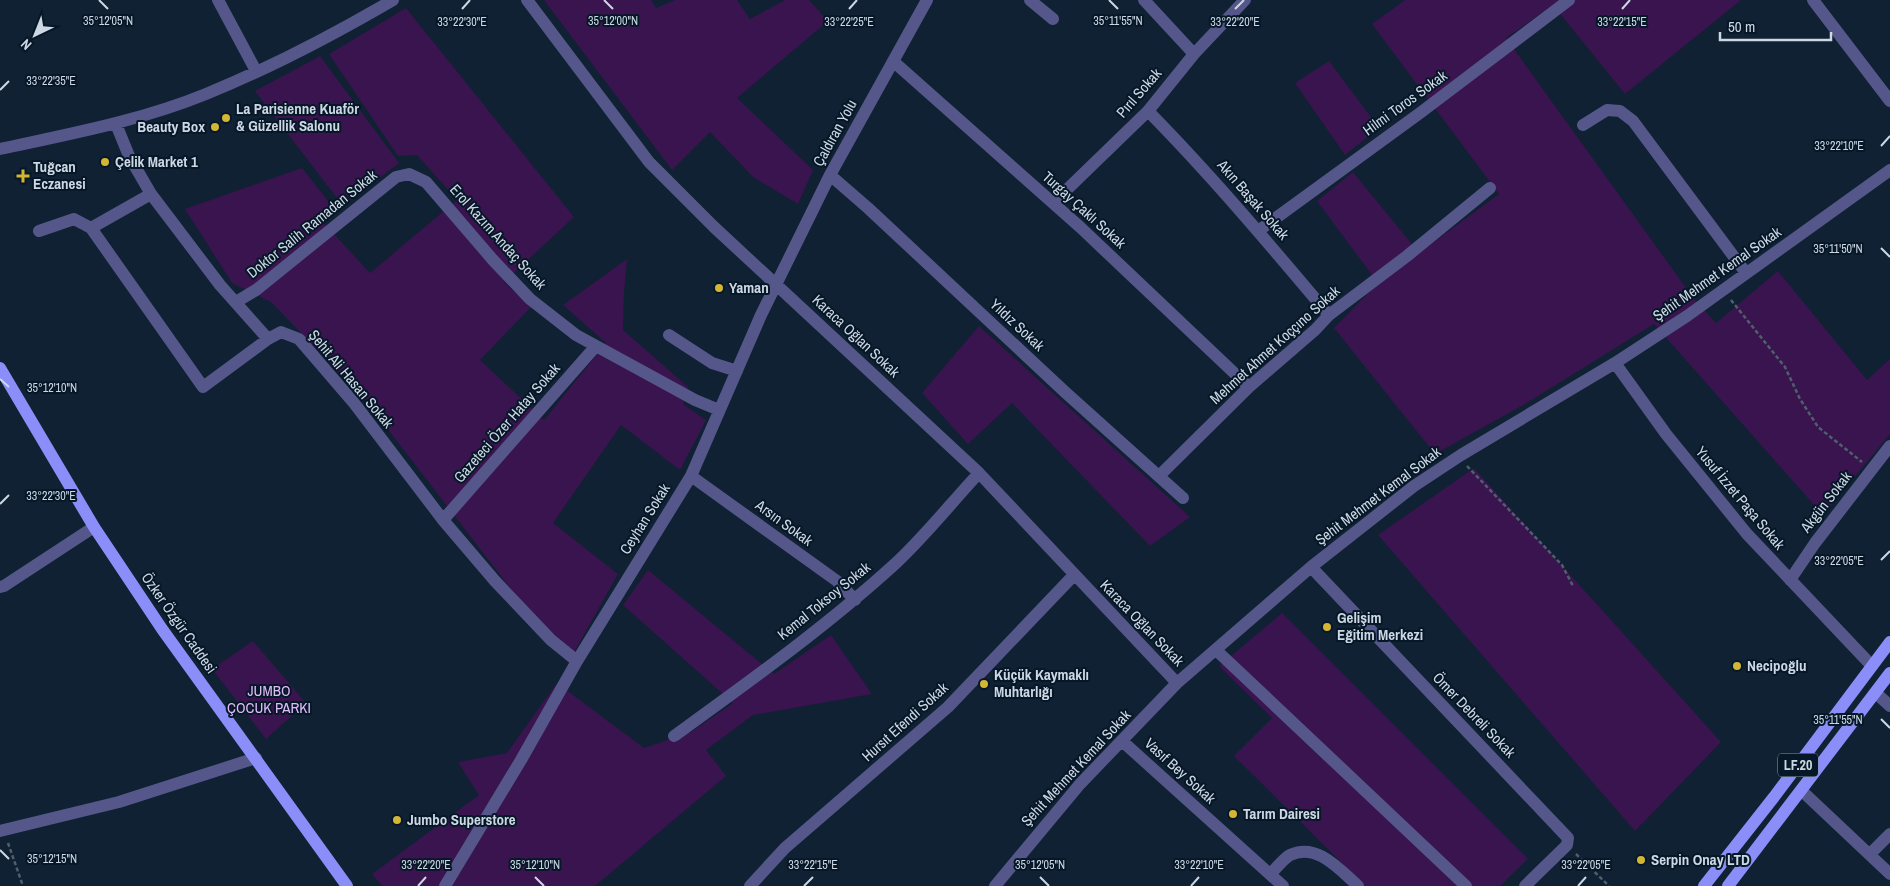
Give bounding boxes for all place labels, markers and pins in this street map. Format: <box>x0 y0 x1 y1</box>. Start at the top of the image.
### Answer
place label: La Parisienne Kuaför & Güzellik Salonu <box>236 98 359 136</box>
marker: La Parisienne Kuaför & Güzellik Salonu <box>220 112 232 124</box>
place label: Beauty Box <box>137 116 205 137</box>
marker: Beauty Box <box>209 121 221 133</box>
place label: Çelik Market 1 <box>115 151 198 172</box>
place label: Tuğcan Eczanesi <box>33 156 86 194</box>
marker: Çelik Market 1 <box>99 156 111 168</box>
marker: Tuğcan Eczanesi <box>17 170 29 182</box>
place label: Yaman <box>729 277 769 298</box>
marker: Yaman <box>713 282 725 294</box>
place label: Gelişim Eğitim Merkezi <box>1337 607 1423 645</box>
marker: Gelişim Eğitim Merkezi <box>1321 621 1333 633</box>
place label: Necipoğlu <box>1747 655 1806 676</box>
marker: Necipoğlu <box>1731 660 1743 672</box>
place label: Küçük Kaymaklı Muhtarlığı <box>994 664 1089 702</box>
marker: Küçük Kaymaklı Muhtarlığı <box>978 678 990 690</box>
place label: Tarım Dairesi <box>1243 803 1320 824</box>
marker: Tarım Dairesi <box>1227 808 1239 820</box>
place label: Jumbo Superstore <box>407 809 516 830</box>
marker: Jumbo Superstore <box>391 814 403 826</box>
place label: Serpin Onay LTD <box>1651 849 1750 870</box>
marker: Serpin Onay LTD <box>1635 854 1647 866</box>

